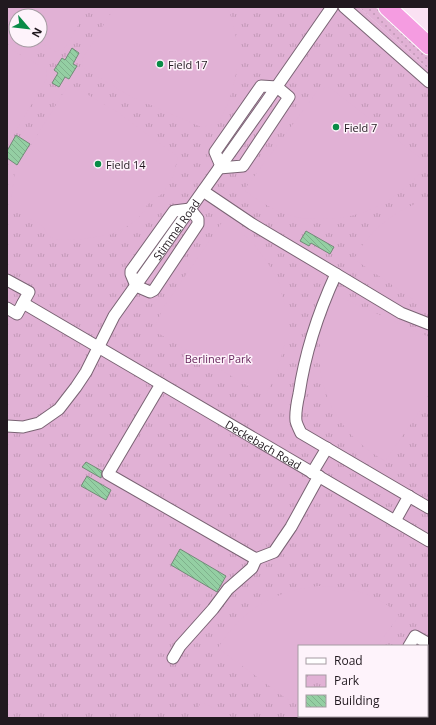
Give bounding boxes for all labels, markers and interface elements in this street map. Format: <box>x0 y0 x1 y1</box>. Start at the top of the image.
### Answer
north arrow <box>8 8 48 48</box>
text: N <box>29 25 46 40</box>
place label: Field 17 <box>168 57 208 72</box>
marker: Field 17 <box>155 59 165 69</box>
place label: Field 7 <box>344 120 377 135</box>
marker: Field 7 <box>331 122 341 132</box>
place label: Field 14 <box>106 157 146 172</box>
marker: Field 14 <box>93 159 103 169</box>
street label: Stimmel Road <box>149 196 203 262</box>
park label: Berliner Park <box>185 351 252 366</box>
street label: Deckebach Road <box>223 416 304 472</box>
legend <box>298 645 428 717</box>
text: Road <box>334 652 363 669</box>
text: Park <box>334 672 360 689</box>
text: Building <box>334 692 380 709</box>

